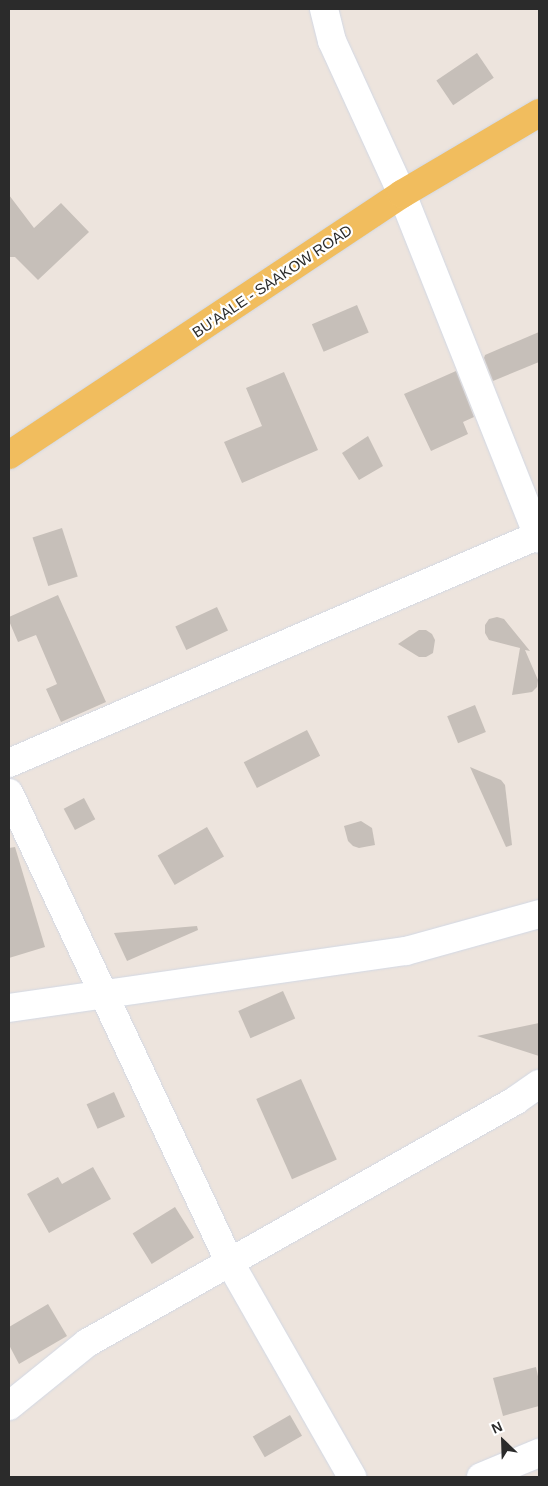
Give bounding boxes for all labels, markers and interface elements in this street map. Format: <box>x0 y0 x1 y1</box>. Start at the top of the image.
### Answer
street label: BU'AALE - SAAKOW ROAD <box>189 221 355 341</box>
north arrow <box>478 1416 528 1466</box>
text: N <box>489 1418 505 1437</box>

